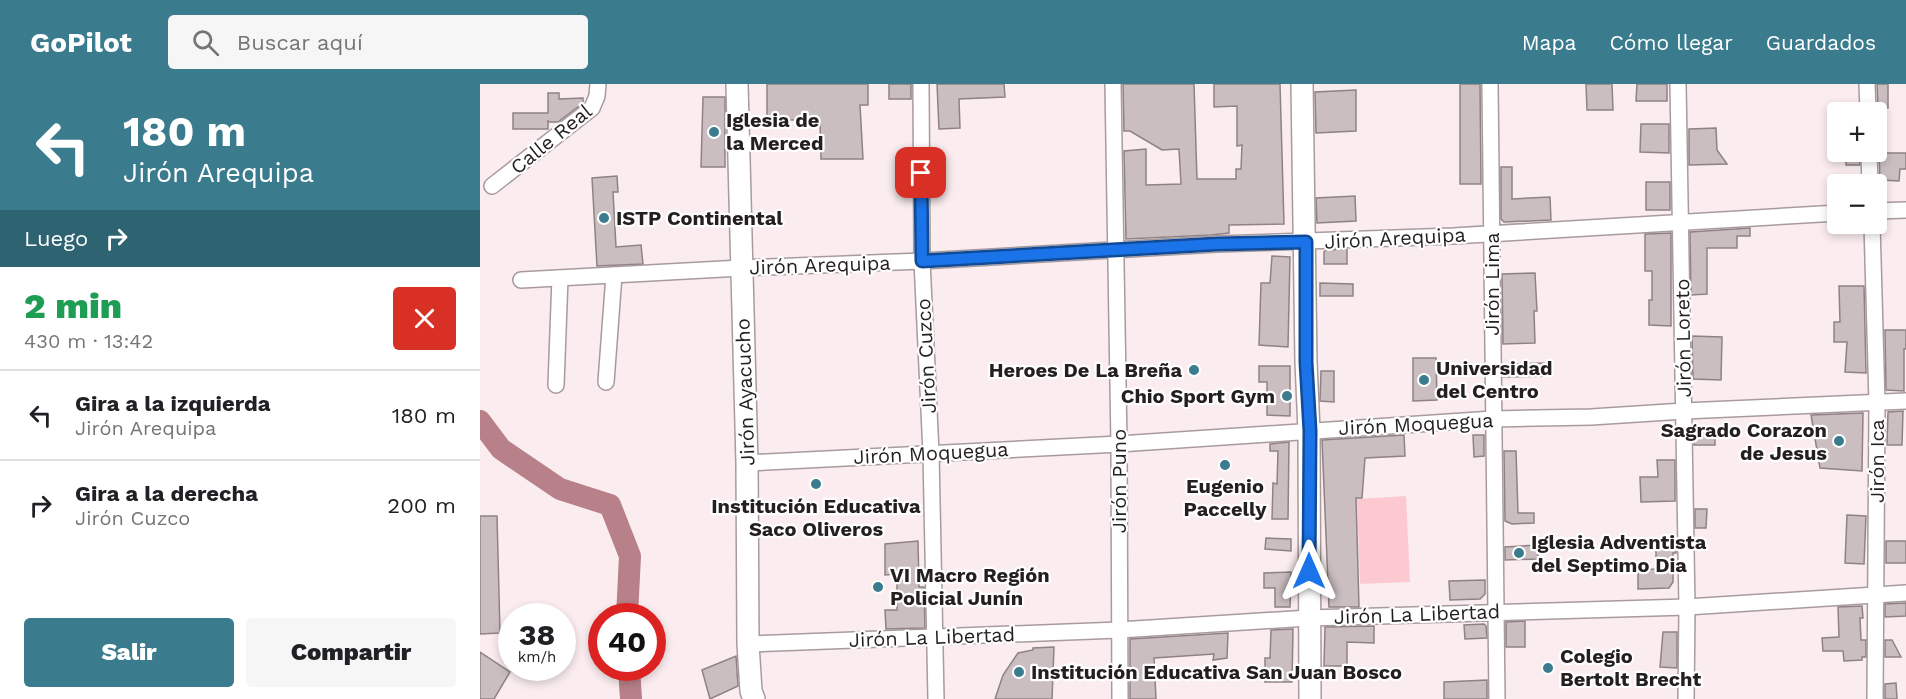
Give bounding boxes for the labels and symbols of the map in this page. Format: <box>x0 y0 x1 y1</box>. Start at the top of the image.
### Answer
street label: Calle Real <box>506 99 596 179</box>
place label: Iglesia de la Merced <box>726 108 823 155</box>
marker: Iglesia de la Merced <box>707 125 721 139</box>
pin <box>895 147 946 198</box>
place label: ISTP Continental <box>616 206 783 230</box>
marker: ISTP Continental <box>597 211 611 225</box>
street label: Jirón Arequipa <box>1324 222 1466 254</box>
street label: Jirón Lima <box>1480 232 1504 336</box>
street label: Jirón Arequipa <box>749 251 891 279</box>
street label: Jirón Loreto <box>1670 278 1696 398</box>
street label: Jirón Cuzco <box>911 298 941 414</box>
street label: Jirón Ayacucho <box>730 318 760 466</box>
place label: Universidad del Centro <box>1436 356 1553 403</box>
place label: Heroes De La Breña <box>989 358 1182 382</box>
marker: Heroes De La Breña <box>1187 363 1201 377</box>
marker: Universidad del Centro <box>1417 373 1431 387</box>
place label: Chio Sport Gym <box>1121 384 1275 408</box>
marker: Chio Sport Gym <box>1280 389 1294 403</box>
street label: Jirón Moquegua <box>1338 408 1494 440</box>
place label: Sagrado Corazon de Jesus <box>1661 418 1827 465</box>
street label: Jirón Ica <box>1865 419 1889 503</box>
street label: Jirón Puno <box>1107 429 1131 533</box>
marker: Sagrado Corazon de Jesus <box>1832 434 1846 448</box>
street label: Jirón Moquegua <box>853 437 1009 469</box>
marker: Eugenio Paccelly <box>1218 458 1232 472</box>
place label: Eugenio Paccelly <box>1183 474 1267 521</box>
marker: Institución Educativa Saco Oliveros <box>809 477 823 491</box>
place label: Institución Educativa Saco Oliveros <box>711 494 921 541</box>
place label: Iglesia Adventista del Septimo Dia <box>1531 530 1707 577</box>
position arrow <box>1277 539 1341 603</box>
marker: Iglesia Adventista del Septimo Dia <box>1512 546 1526 560</box>
place label: VI Macro Región Policial Junín <box>890 563 1050 610</box>
marker: VI Macro Región Policial Junín <box>871 580 885 594</box>
street label: Jirón La Libertad <box>1333 599 1501 629</box>
speed limit sign: 40 <box>588 603 666 681</box>
street label: Jirón La Libertad <box>848 622 1016 652</box>
place label: Colegio Bertolt Brecht <box>1560 644 1701 691</box>
place label: Institución Educativa San Juan Bosco <box>1031 660 1402 684</box>
marker: Colegio Bertolt Brecht <box>1541 661 1555 675</box>
marker: Institución Educativa San Juan Bosco <box>1012 665 1026 679</box>

